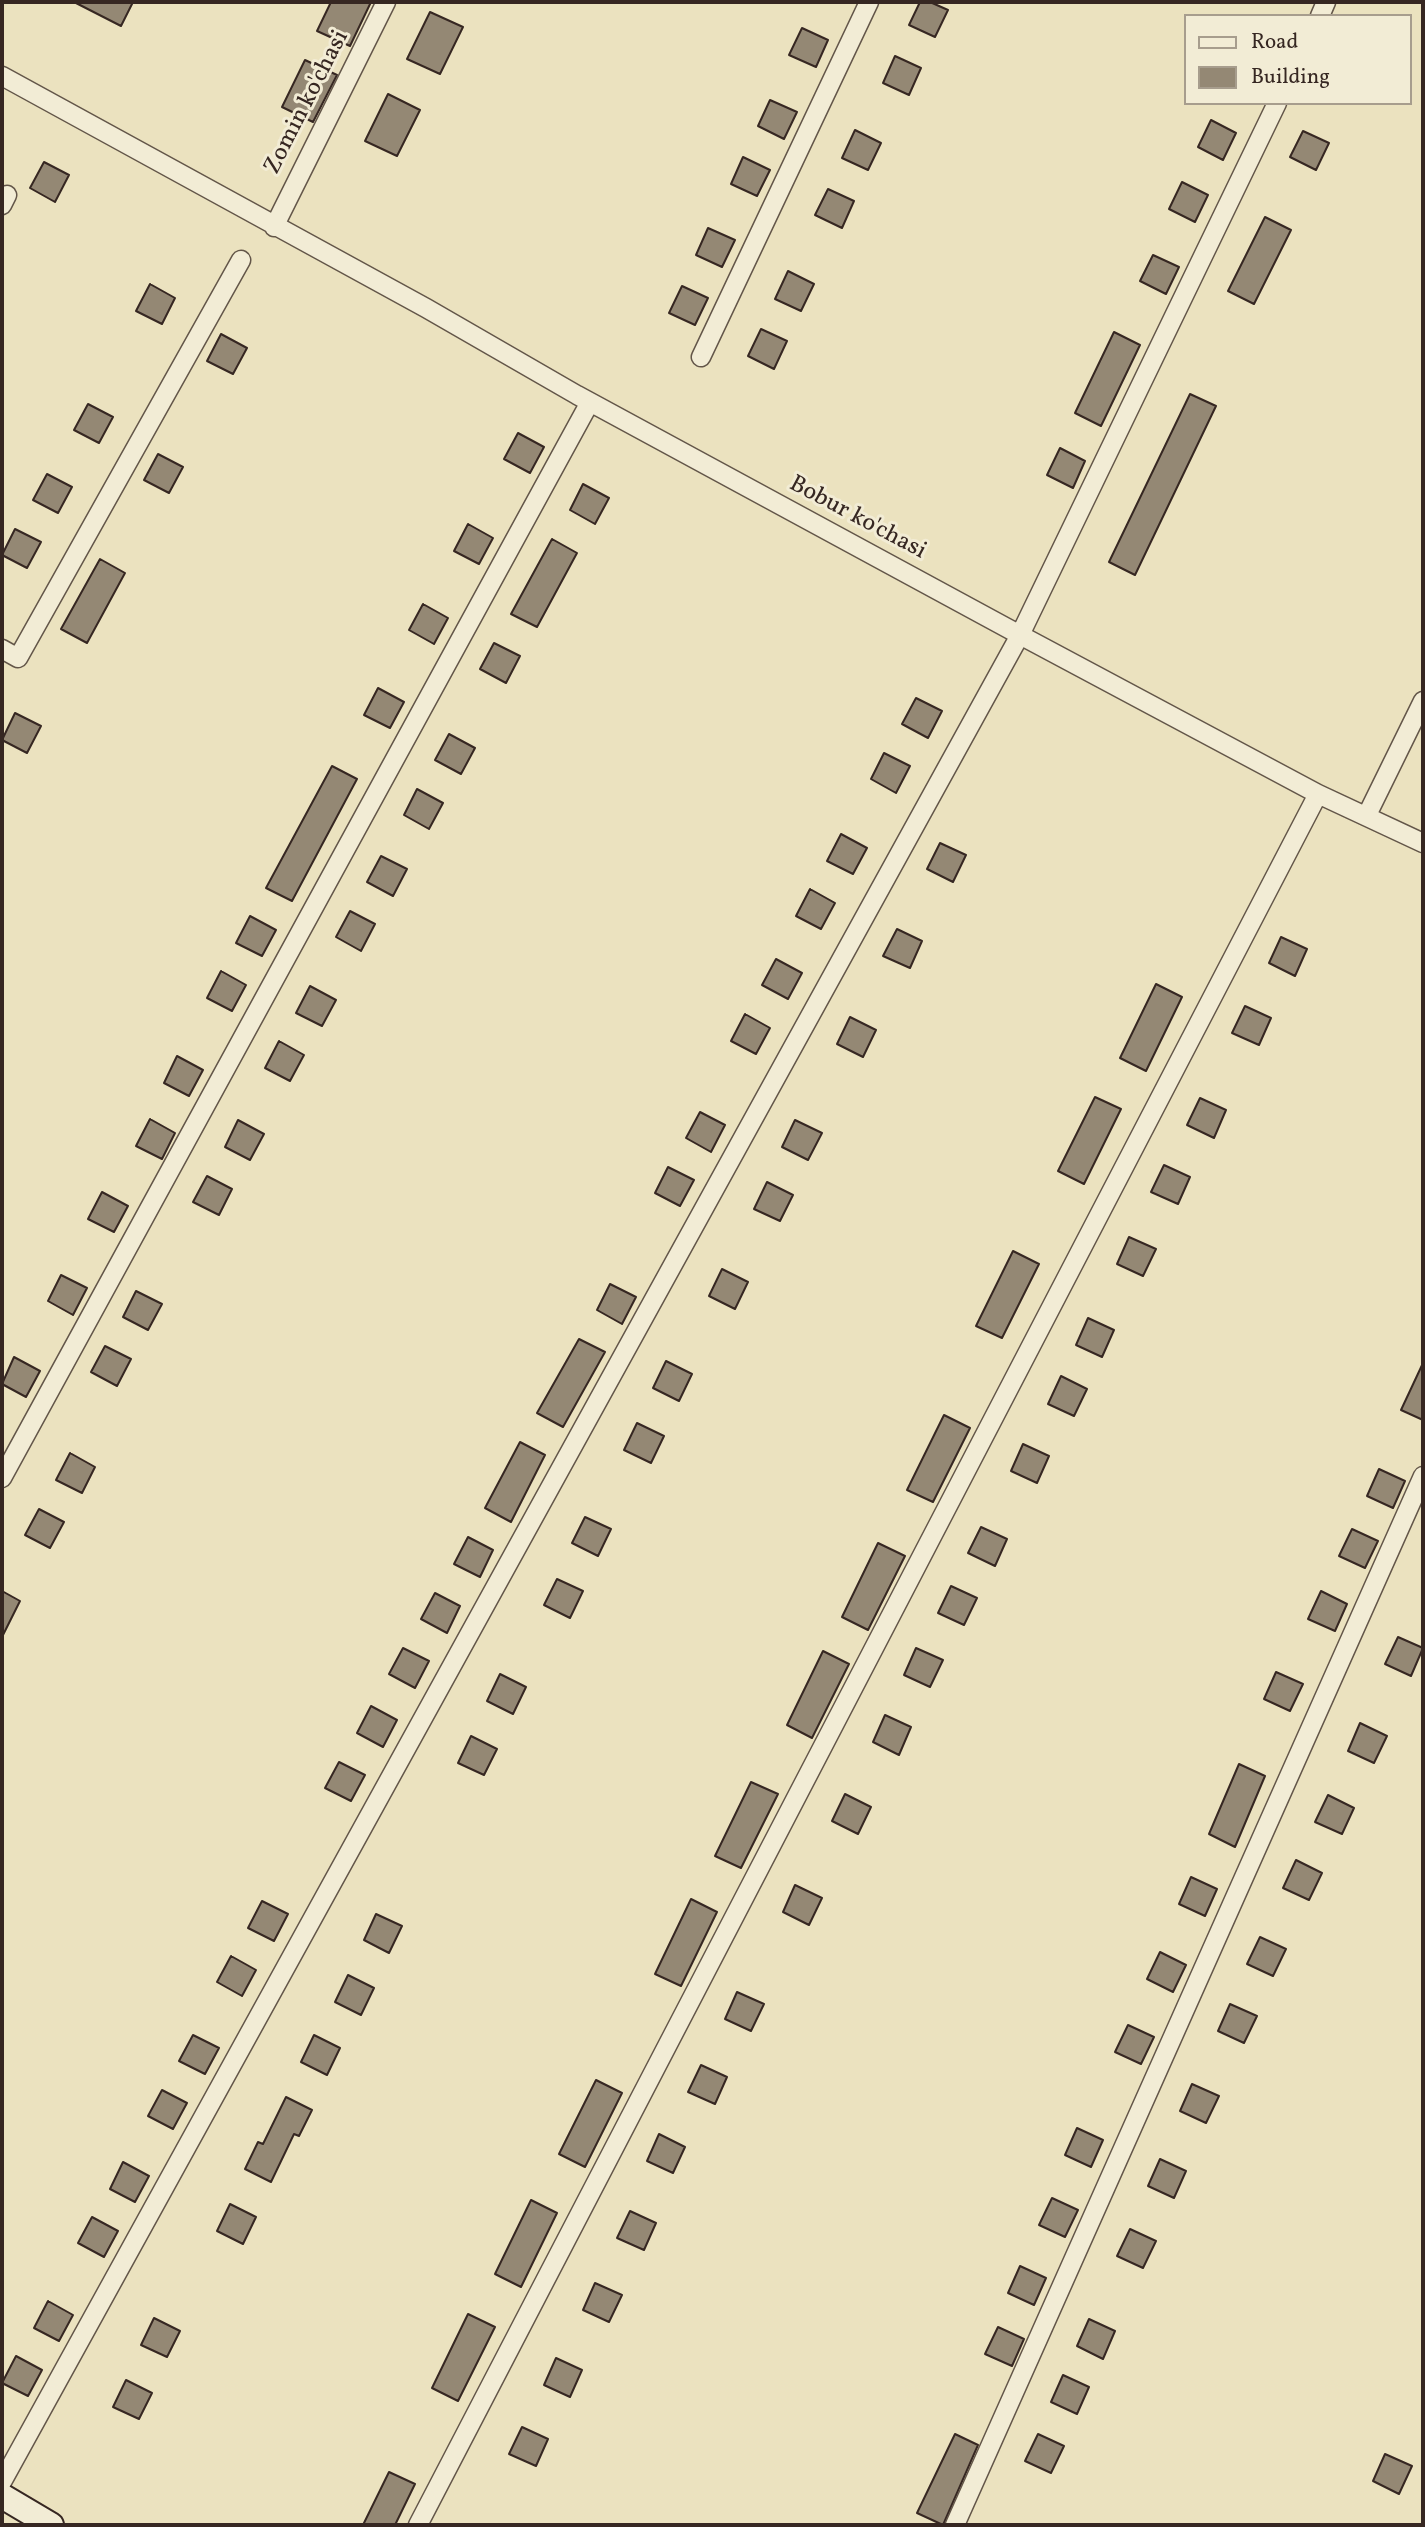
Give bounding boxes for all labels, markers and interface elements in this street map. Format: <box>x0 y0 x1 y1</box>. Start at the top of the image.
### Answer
legend <box>1184 14 1411 105</box>
street label: Zomin ko'chasi <box>259 26 357 180</box>
text: Road <box>1251 28 1298 57</box>
text: Building <box>1251 63 1330 92</box>
street label: Bobur ko'chasi <box>784 471 930 567</box>

